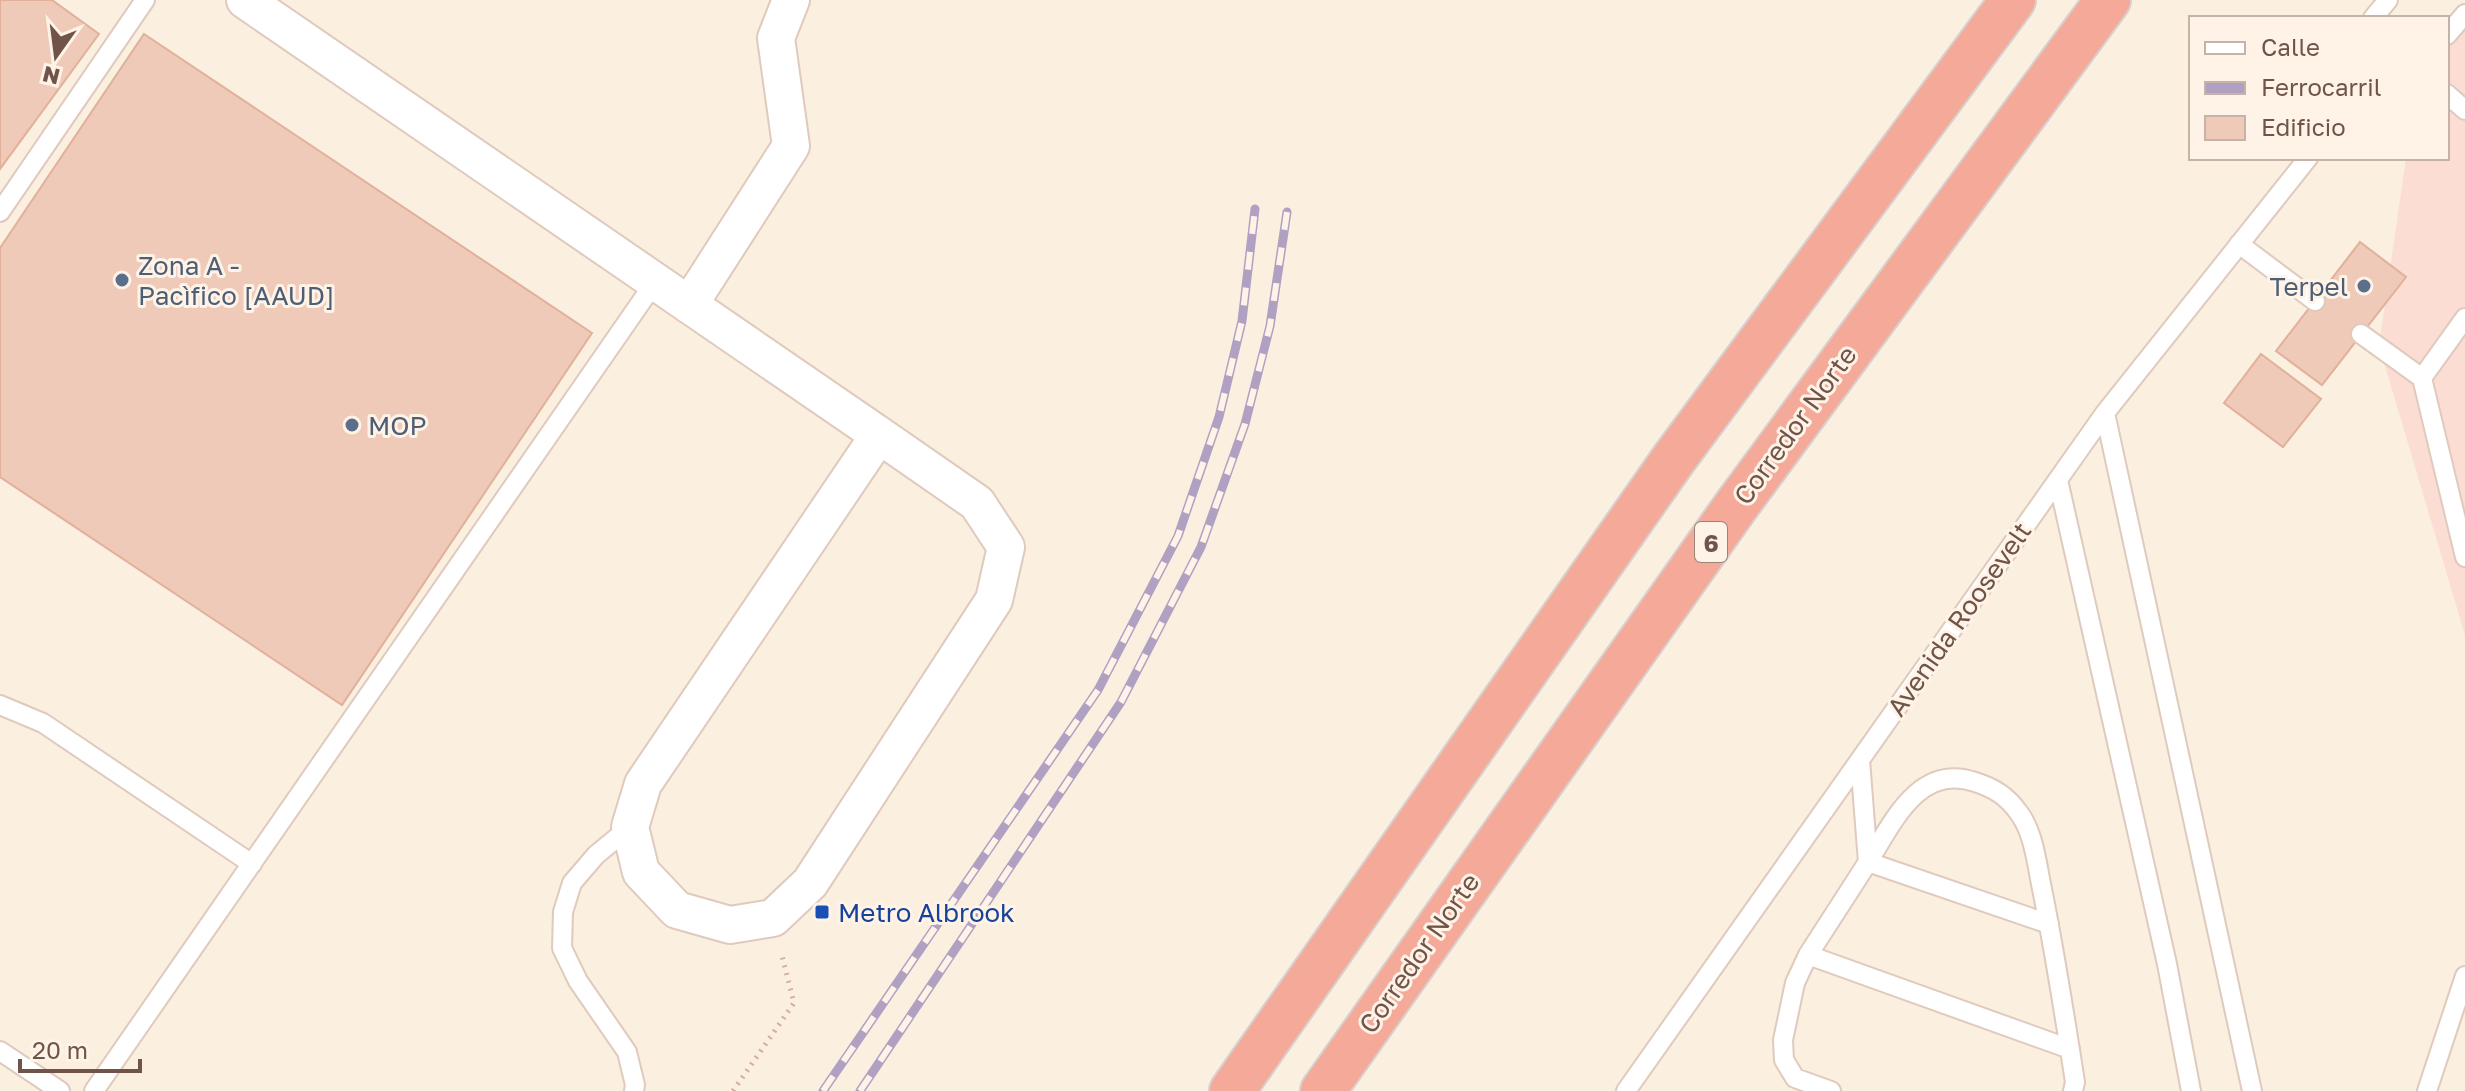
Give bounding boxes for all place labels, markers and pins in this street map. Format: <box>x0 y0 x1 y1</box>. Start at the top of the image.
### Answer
place label: Zona A - Pacìfico [AAUD] <box>138 250 335 311</box>
marker: Zona A - Pacìfico [AAUD] <box>113 271 131 289</box>
place label: Terpel <box>2270 271 2348 302</box>
marker: Terpel <box>2355 277 2373 295</box>
place label: MOP <box>368 410 427 441</box>
marker: MOP <box>343 416 361 434</box>
place label: Metro Albrook <box>838 897 1015 928</box>
marker: Metro Albrook <box>813 903 831 921</box>

